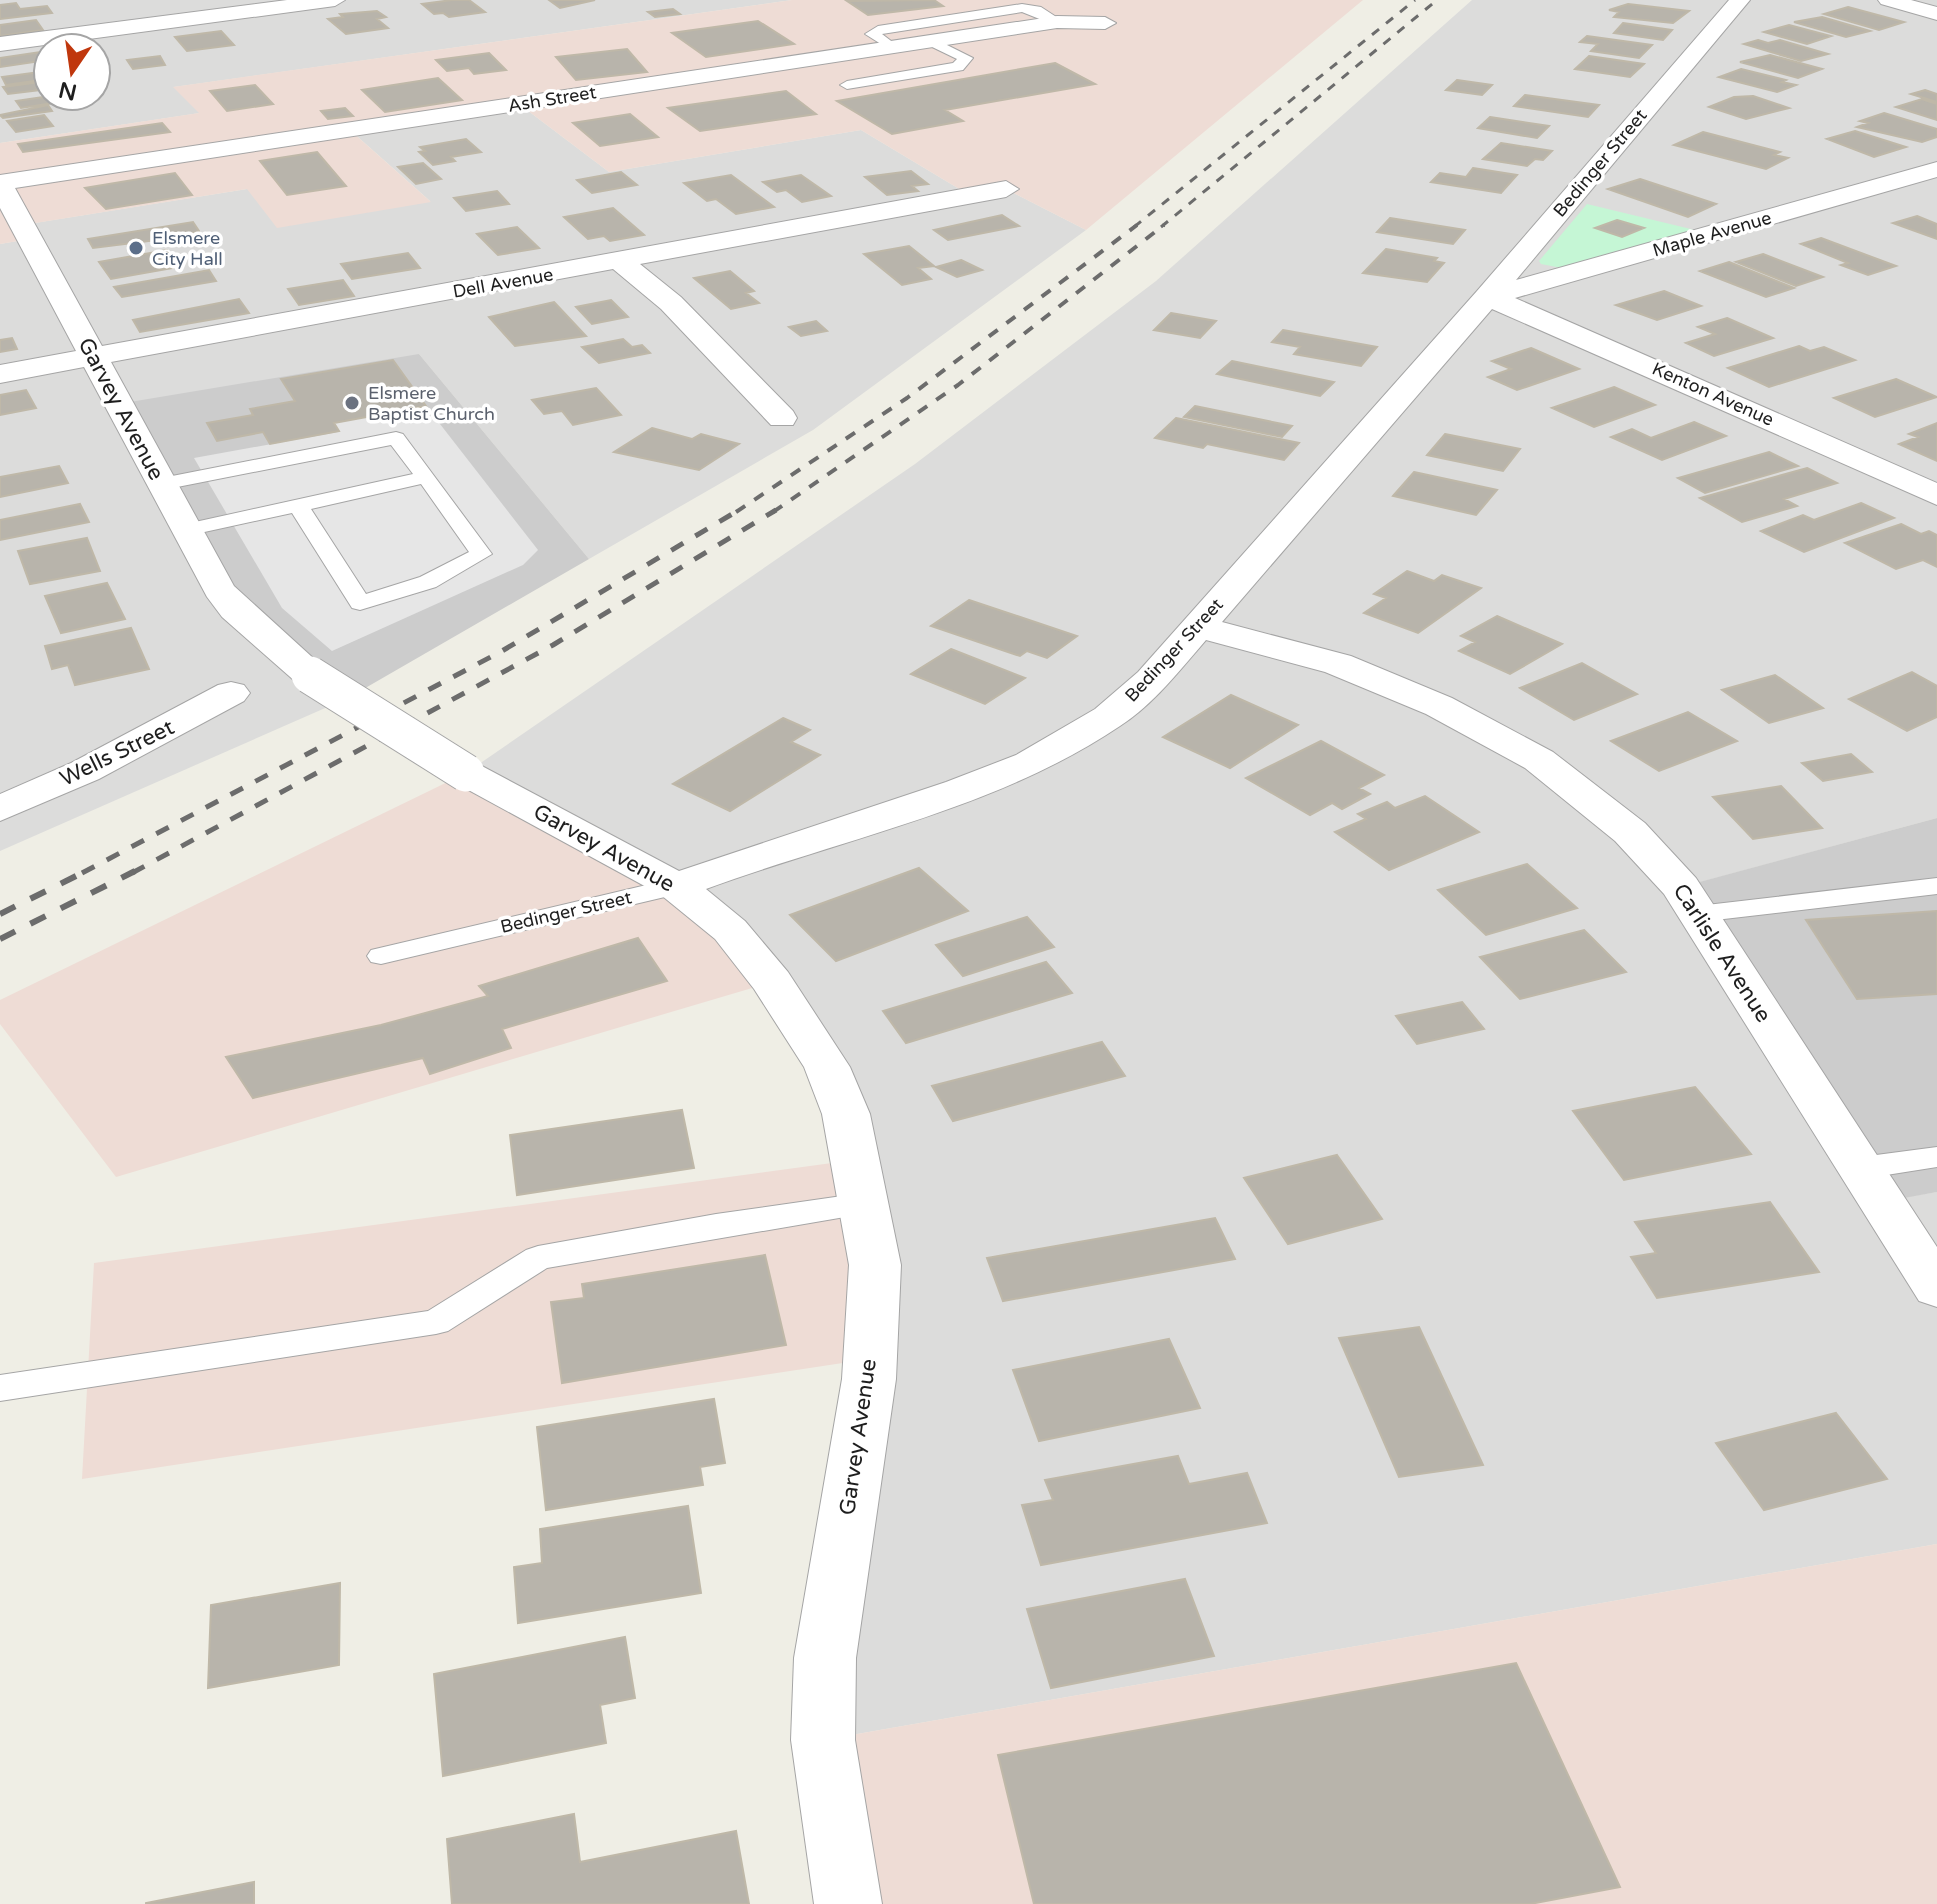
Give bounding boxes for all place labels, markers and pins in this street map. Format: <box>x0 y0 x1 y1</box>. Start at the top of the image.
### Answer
place label: Elsmere City Hall <box>152 227 223 270</box>
marker: Elsmere City Hall <box>127 239 145 257</box>
place label: Elsmere Baptist Church <box>368 382 495 425</box>
marker: Elsmere Baptist Church <box>343 394 361 412</box>

